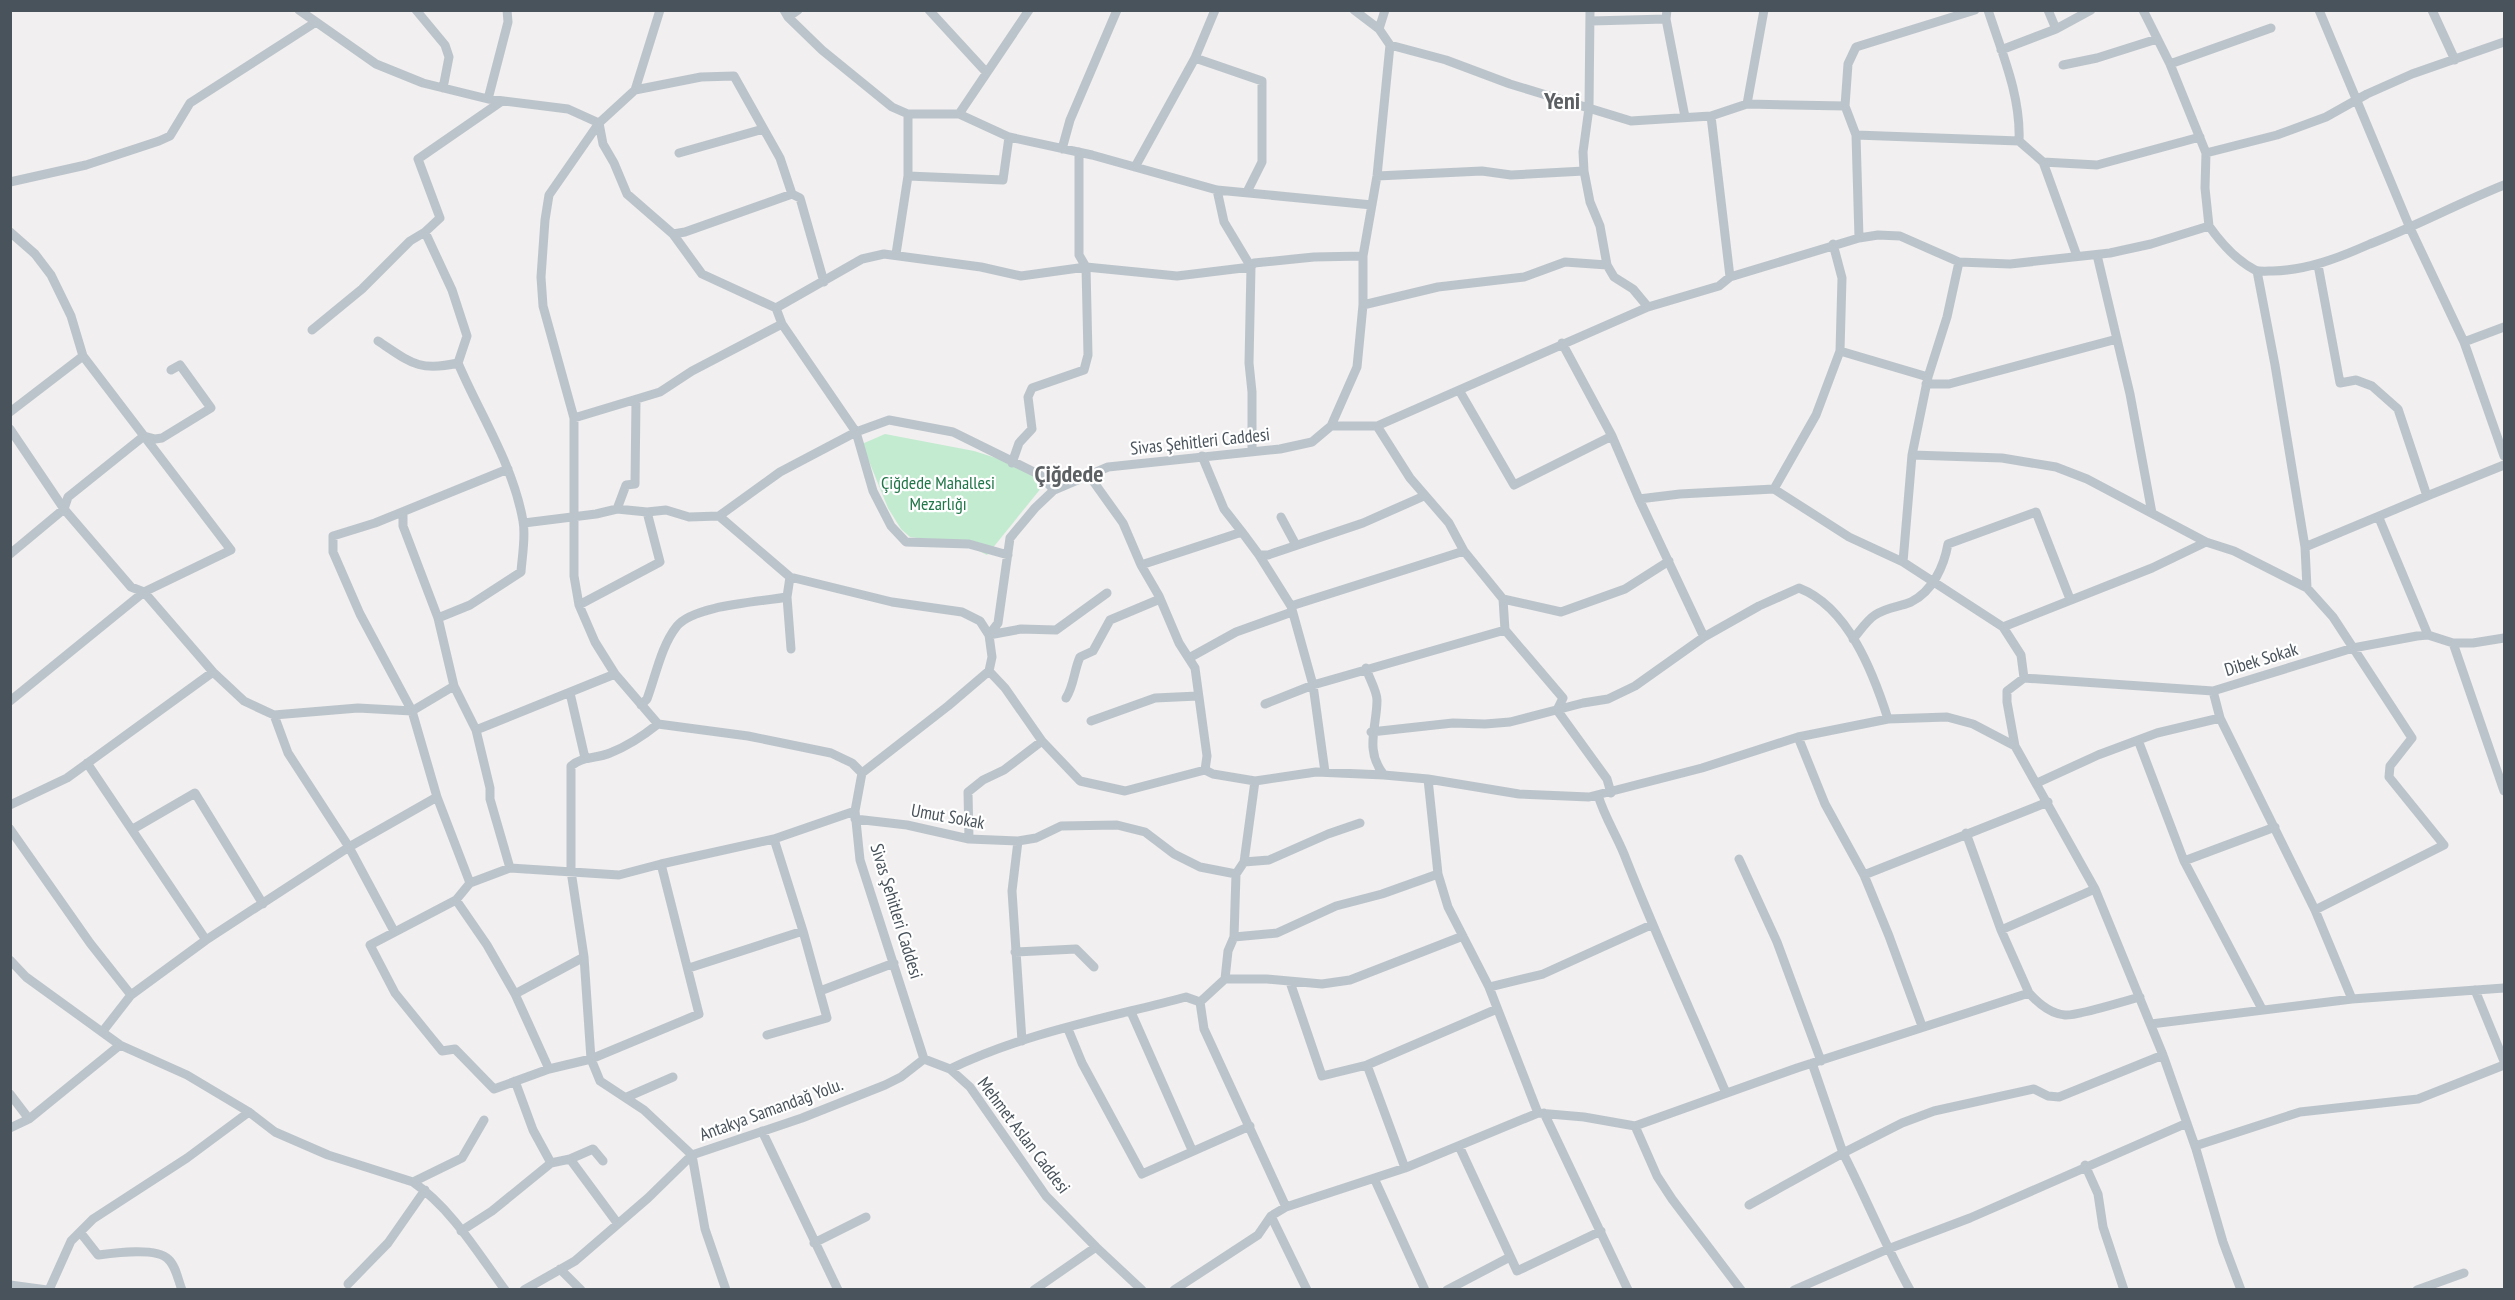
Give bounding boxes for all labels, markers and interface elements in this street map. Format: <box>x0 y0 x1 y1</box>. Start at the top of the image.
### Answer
district label: Yeni <box>1543 85 1580 116</box>
street label: Sivas Şehitleri Caddesi <box>1129 422 1271 460</box>
district label: Çiğdede <box>1035 458 1103 489</box>
park label: Çiğdede Mahallesi Mezarlığı <box>881 471 995 515</box>
street label: Dibek Sokak <box>2221 637 2301 681</box>
street label: Umut Sokak <box>909 798 987 834</box>
street label: Sivas Şehitleri Caddesi <box>866 841 928 981</box>
street label: Antakya Samandağ Yolu. <box>696 1072 846 1146</box>
street label: Mehmet Aslan Caddesi <box>973 1072 1075 1198</box>

